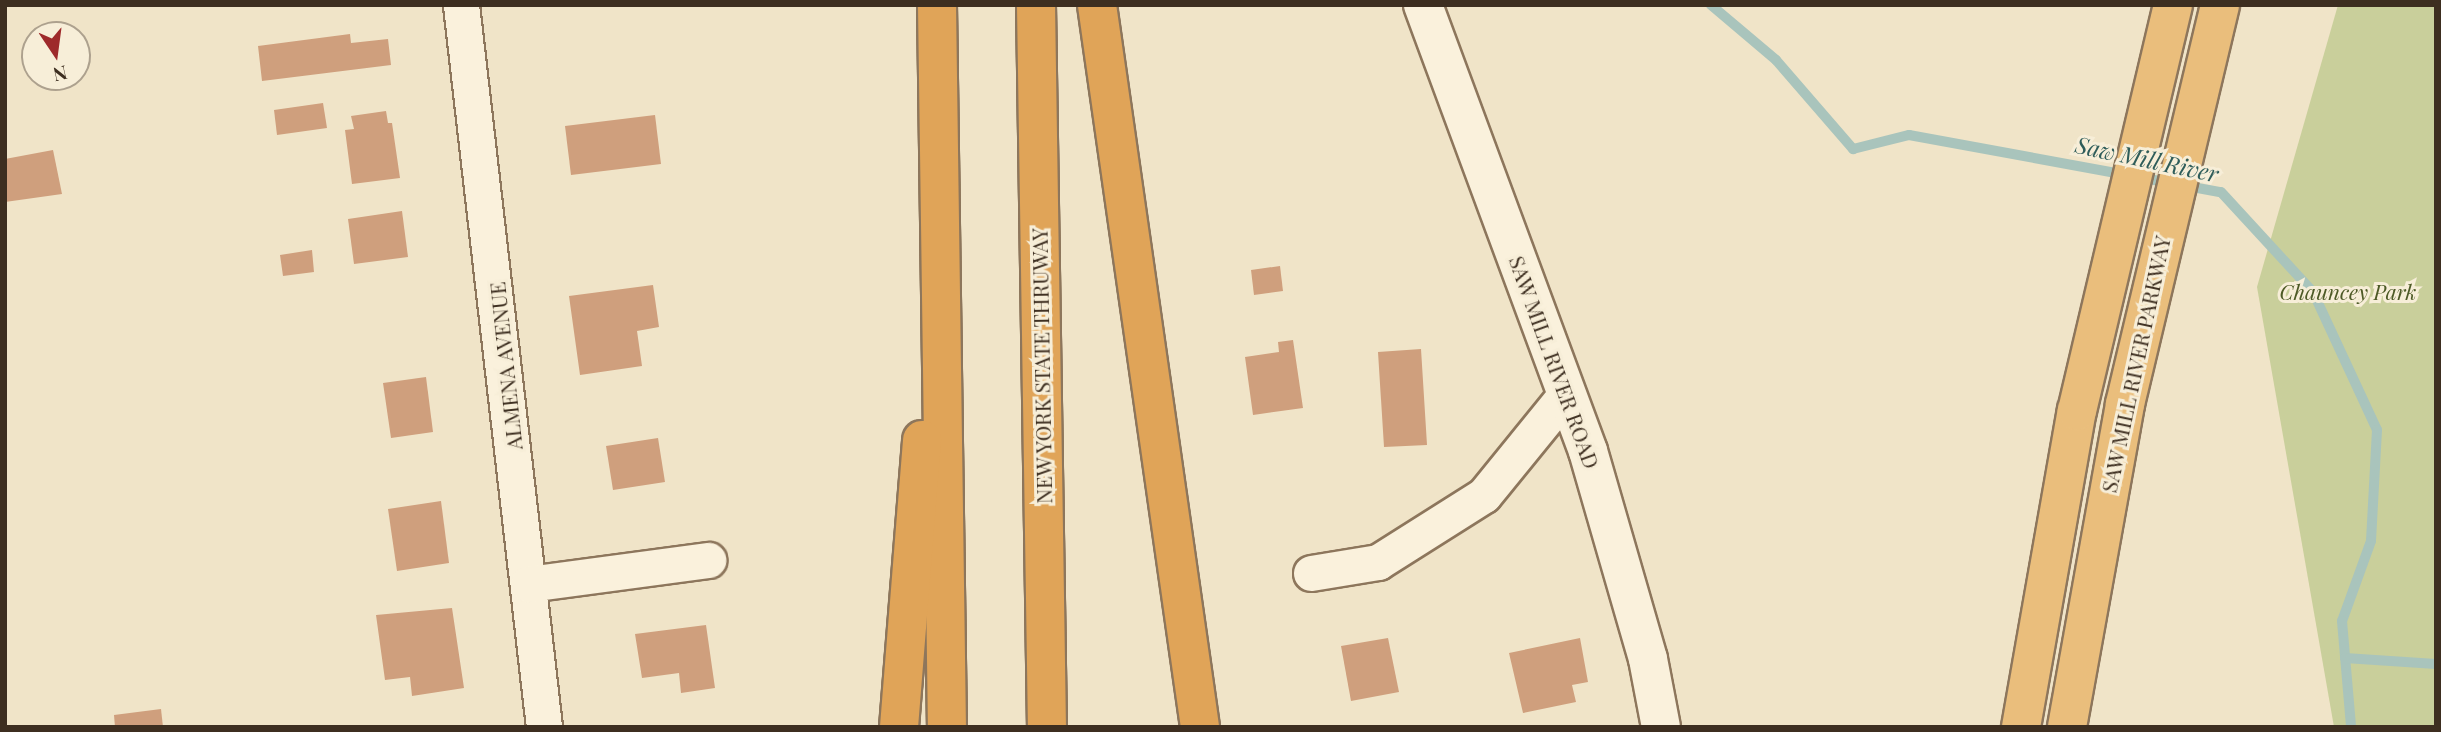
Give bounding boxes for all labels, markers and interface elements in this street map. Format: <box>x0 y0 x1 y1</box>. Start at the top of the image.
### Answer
north arrow <box>21 21 91 91</box>
text: N <box>51 60 70 89</box>
water label: Saw Mill River <box>2073 130 2221 188</box>
street label: NEW YORK STATE THRUWAY <box>1026 227 1056 505</box>
street label: SAW MILL RIVER PARKWAY <box>2095 233 2175 495</box>
street label: SAW MILL RIVER ROAD <box>1505 252 1605 472</box>
park label: Chauncey Park <box>2280 278 2416 304</box>
street label: ALMENA AVENUE <box>484 280 526 452</box>

